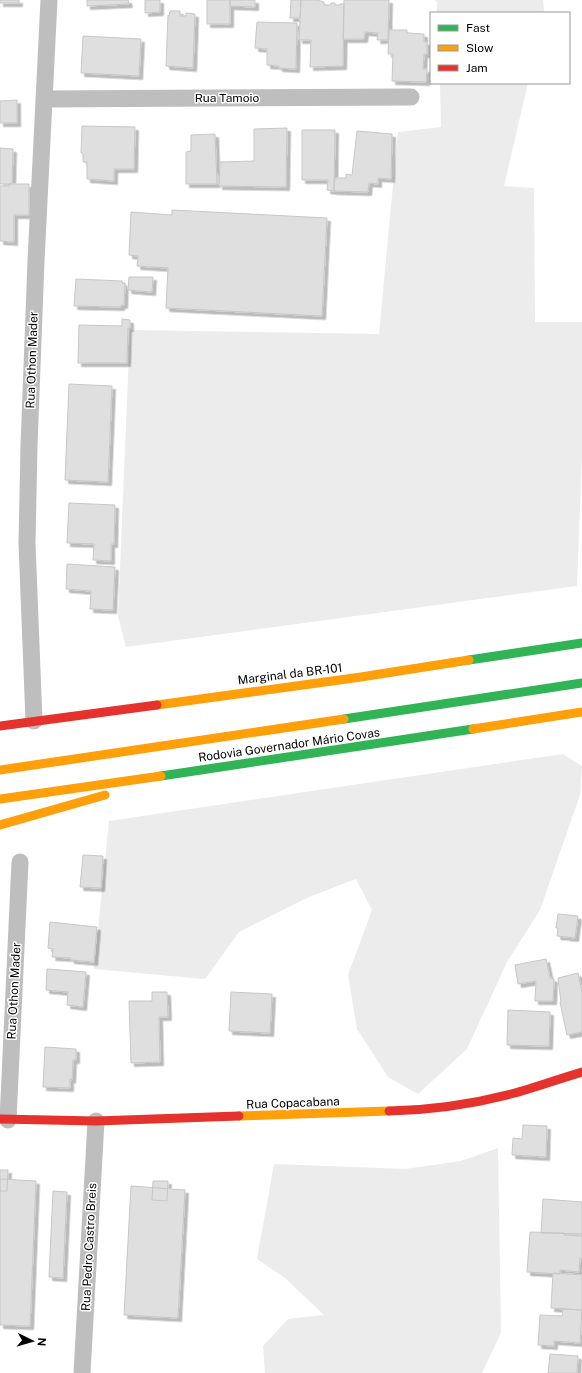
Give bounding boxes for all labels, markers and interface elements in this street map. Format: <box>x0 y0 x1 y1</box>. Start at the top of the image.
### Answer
legend <box>430 12 570 84</box>
text: Fast <box>466 21 491 35</box>
text: Slow <box>466 41 494 55</box>
text: Jam <box>466 61 488 75</box>
street label: Rua Tamoio <box>195 91 259 105</box>
street label: Rua Othon Mader <box>23 311 41 409</box>
street label: Marginal da BR-101 <box>237 661 343 687</box>
street label: Rodovia Governador Mário Covas <box>197 725 381 765</box>
street label: Rua Othon Mader <box>4 942 24 1040</box>
street label: Rua Copacabana <box>246 1094 340 1112</box>
street label: Rua Pedro Castro Breis <box>79 1183 99 1311</box>
north arrow <box>12 1321 52 1361</box>
text: N <box>36 1337 48 1347</box>

